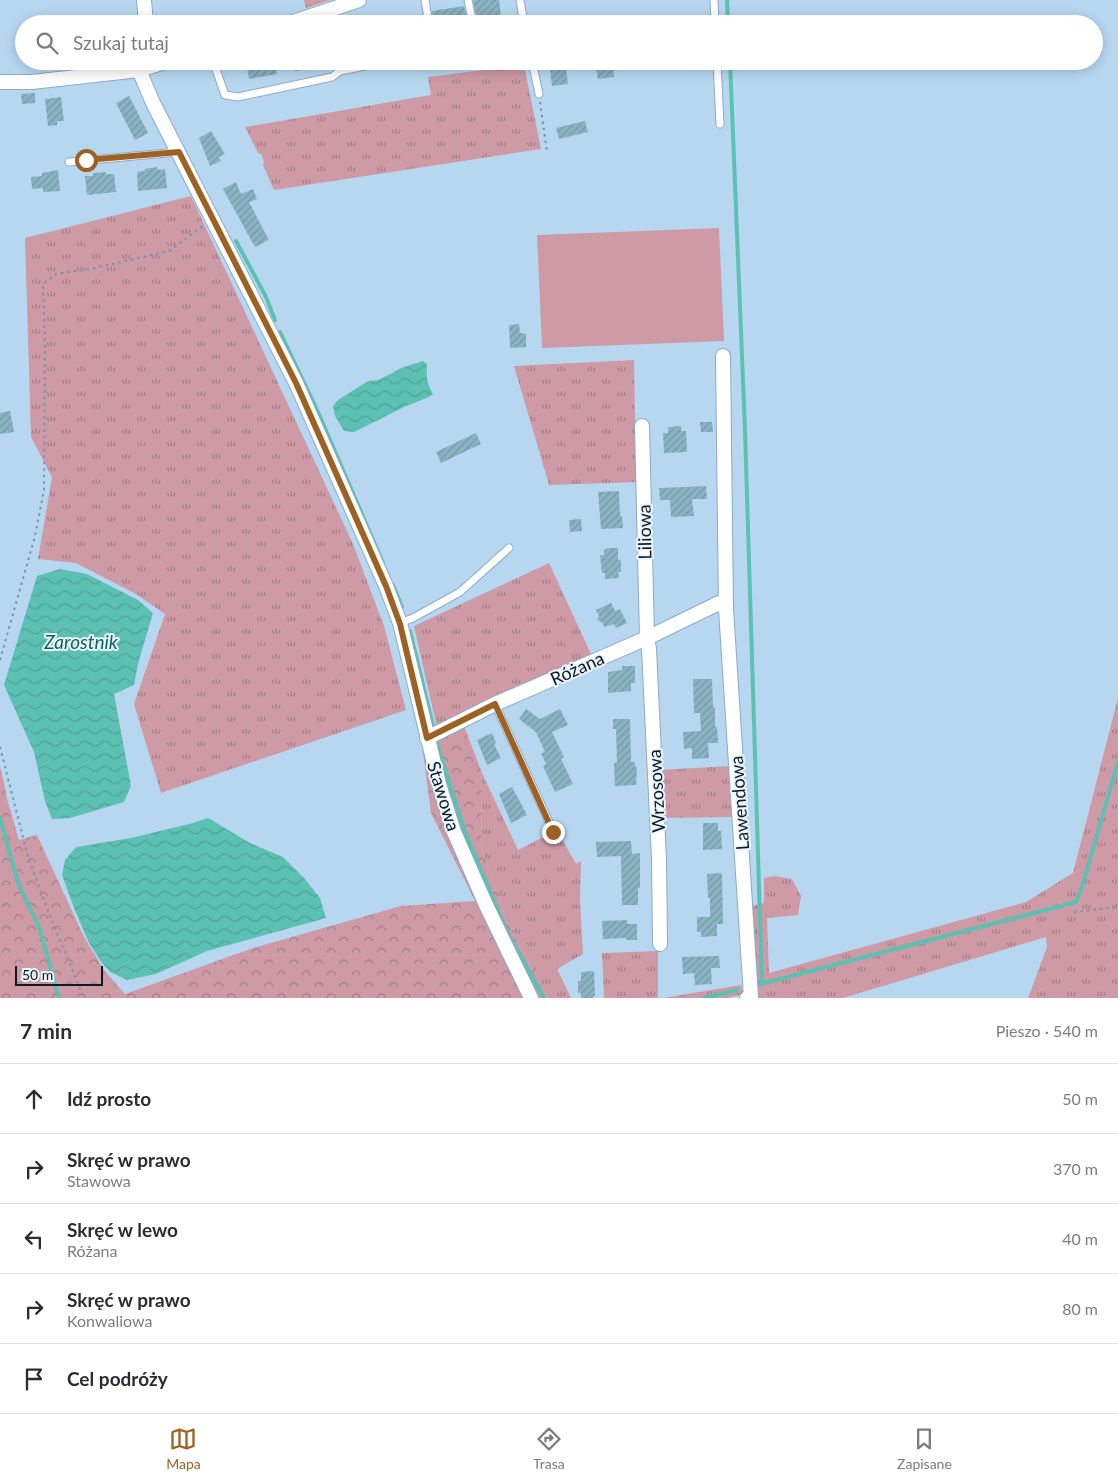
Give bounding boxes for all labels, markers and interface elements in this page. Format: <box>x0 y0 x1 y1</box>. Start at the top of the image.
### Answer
search box <box>15 15 1103 70</box>
icon: search <box>33 29 61 57</box>
text: Szukaj tutaj <box>73 31 169 54</box>
route start <box>75 149 98 172</box>
street label: Liliowa <box>633 504 655 560</box>
water label: Zarostnik <box>43 630 119 653</box>
street label: Różana <box>547 646 607 690</box>
street label: Wrzosowa <box>643 749 669 833</box>
street label: Lawendowa <box>725 755 753 851</box>
street label: Stawowa <box>423 758 465 834</box>
route end <box>542 821 565 844</box>
scale bar <box>15 963 102 986</box>
text: 50 m <box>22 966 53 983</box>
text: 7 min <box>20 1018 72 1043</box>
text: Pieszo · 540 m <box>996 1021 1098 1040</box>
icon: ahead <box>20 1085 48 1113</box>
text: Idź prosto <box>67 1087 151 1110</box>
text: 50 m <box>1062 1089 1098 1108</box>
text: Skręć w prawo <box>67 1148 191 1171</box>
icon: right <box>20 1155 48 1183</box>
text: 370 m <box>1053 1159 1098 1178</box>
text: Stawowa <box>67 1171 131 1190</box>
text: Skręć w lewo <box>67 1218 178 1241</box>
icon: left <box>20 1225 48 1253</box>
text: 40 m <box>1062 1229 1098 1248</box>
text: Różana <box>67 1241 117 1260</box>
text: Skręć w prawo <box>67 1288 191 1311</box>
icon: right <box>20 1295 48 1323</box>
text: 80 m <box>1062 1299 1098 1318</box>
text: Konwaliowa <box>67 1311 152 1330</box>
icon: arrive <box>20 1365 48 1393</box>
text: Cel podróży <box>67 1367 168 1390</box>
tab: Mapa <box>166 1425 201 1472</box>
tab: Trasa <box>533 1425 565 1472</box>
tab: Zapisane <box>897 1425 952 1472</box>

